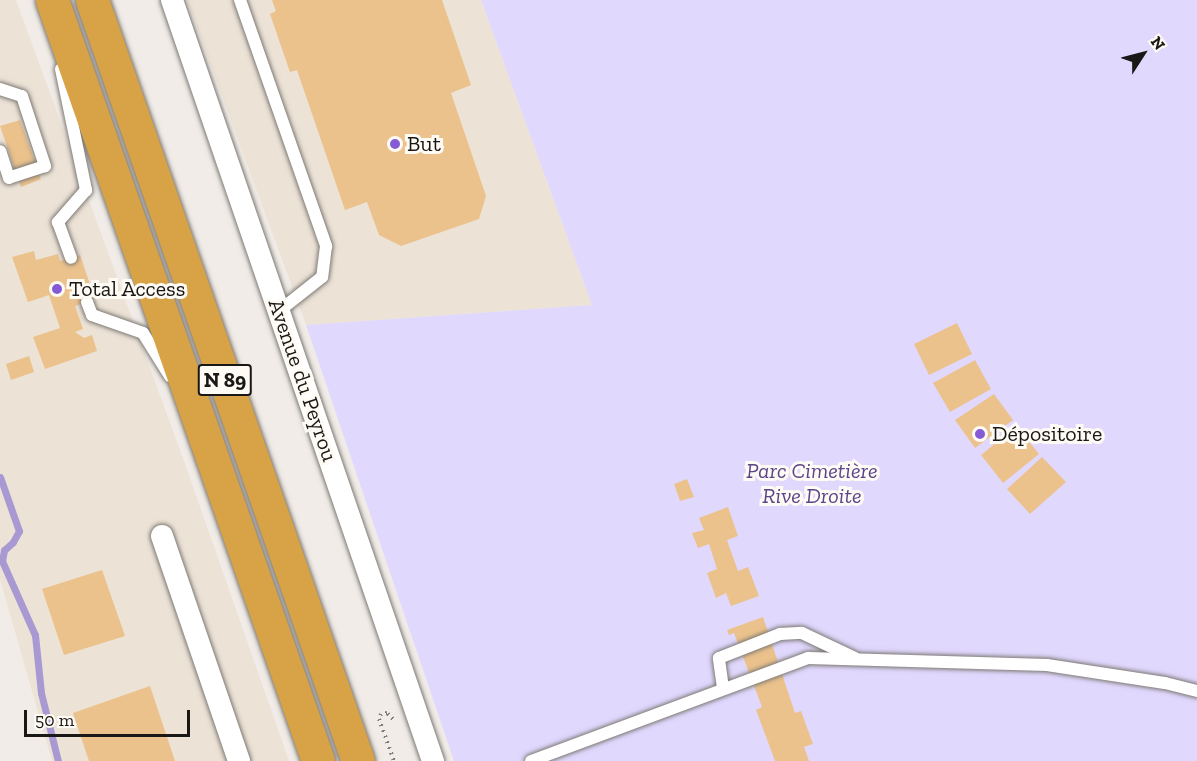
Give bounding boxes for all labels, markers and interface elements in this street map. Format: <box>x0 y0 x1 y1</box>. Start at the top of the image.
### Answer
north arrow <box>1113 24 1173 84</box>
text: N <box>1147 33 1169 54</box>
place label: But <box>407 131 441 157</box>
marker: But <box>388 137 402 151</box>
place label: Total Access <box>69 276 186 302</box>
marker: Total Access <box>50 282 64 296</box>
street label: Avenue du Peyrou <box>263 295 343 465</box>
road number: N 89 <box>196 362 254 398</box>
place label: Dépositoire <box>992 421 1102 447</box>
marker: Dépositoire <box>973 427 987 441</box>
park label: Parc Cimetière Rive Droite <box>746 457 878 508</box>
scale bar <box>27 698 194 736</box>
text: 50 m <box>35 709 74 731</box>

